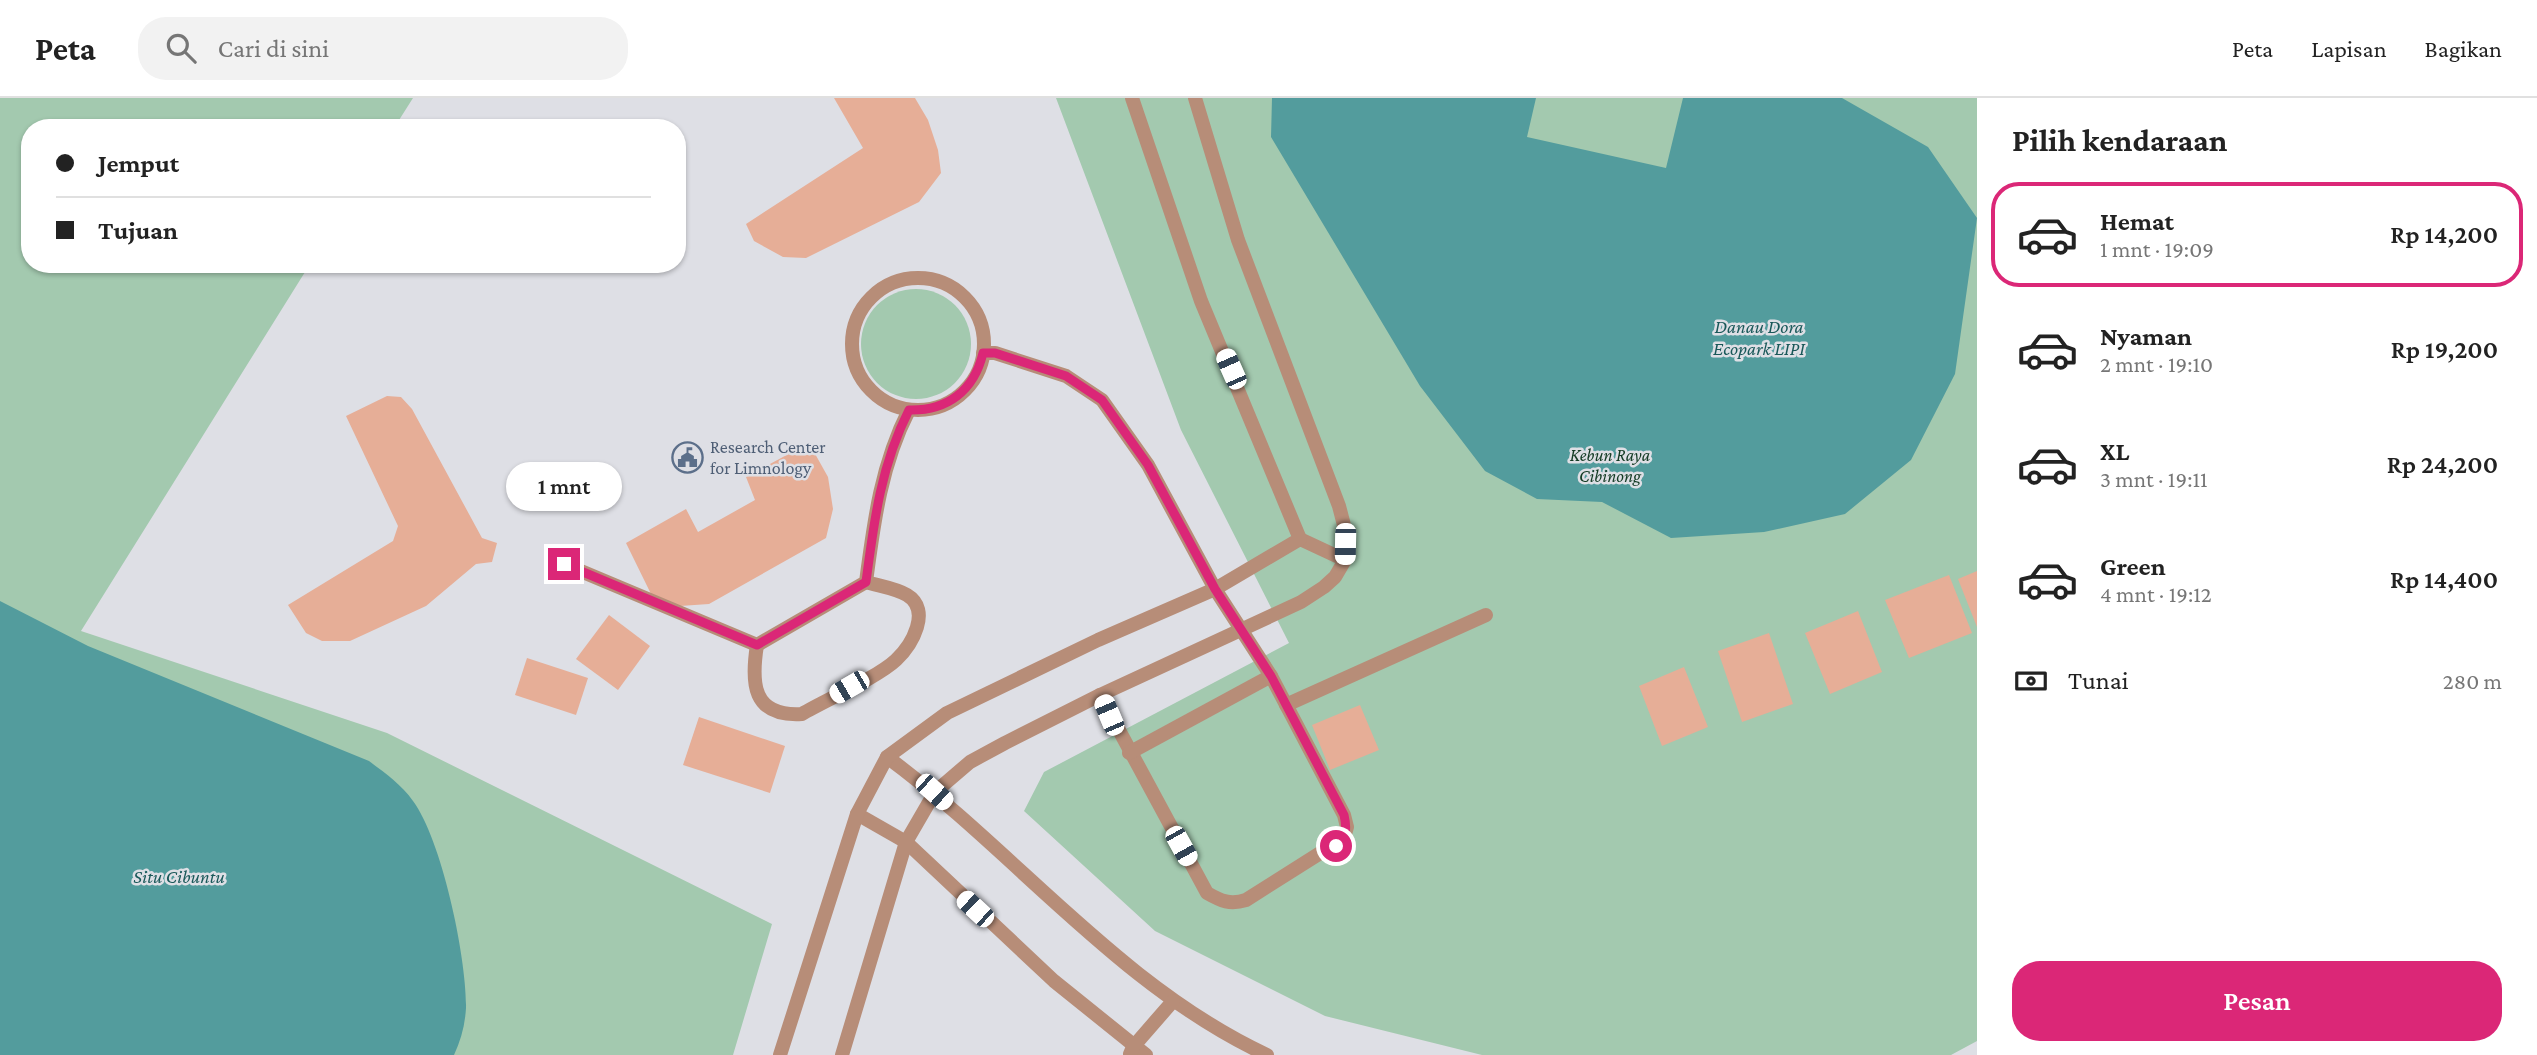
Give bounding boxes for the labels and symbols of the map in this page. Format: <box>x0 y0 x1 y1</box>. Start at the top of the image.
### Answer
water label: Danau Dora Ecopark LIPI <box>1713 316 1806 359</box>
car <box>1213 346 1250 392</box>
place label: Research Center for Limnology <box>710 437 826 478</box>
public building icon: Research Center for Limnology <box>670 440 704 474</box>
park label: Kebun Raya Cibinong <box>1570 445 1651 486</box>
callout: 1 mnt <box>506 462 622 512</box>
car <box>1335 523 1356 565</box>
route end <box>548 548 580 580</box>
car <box>826 667 873 707</box>
car <box>1092 692 1127 738</box>
car <box>912 770 957 814</box>
car <box>1162 823 1201 869</box>
route start <box>1320 830 1352 862</box>
water label: Situ Cibuntu <box>133 866 225 887</box>
car <box>953 887 998 931</box>

